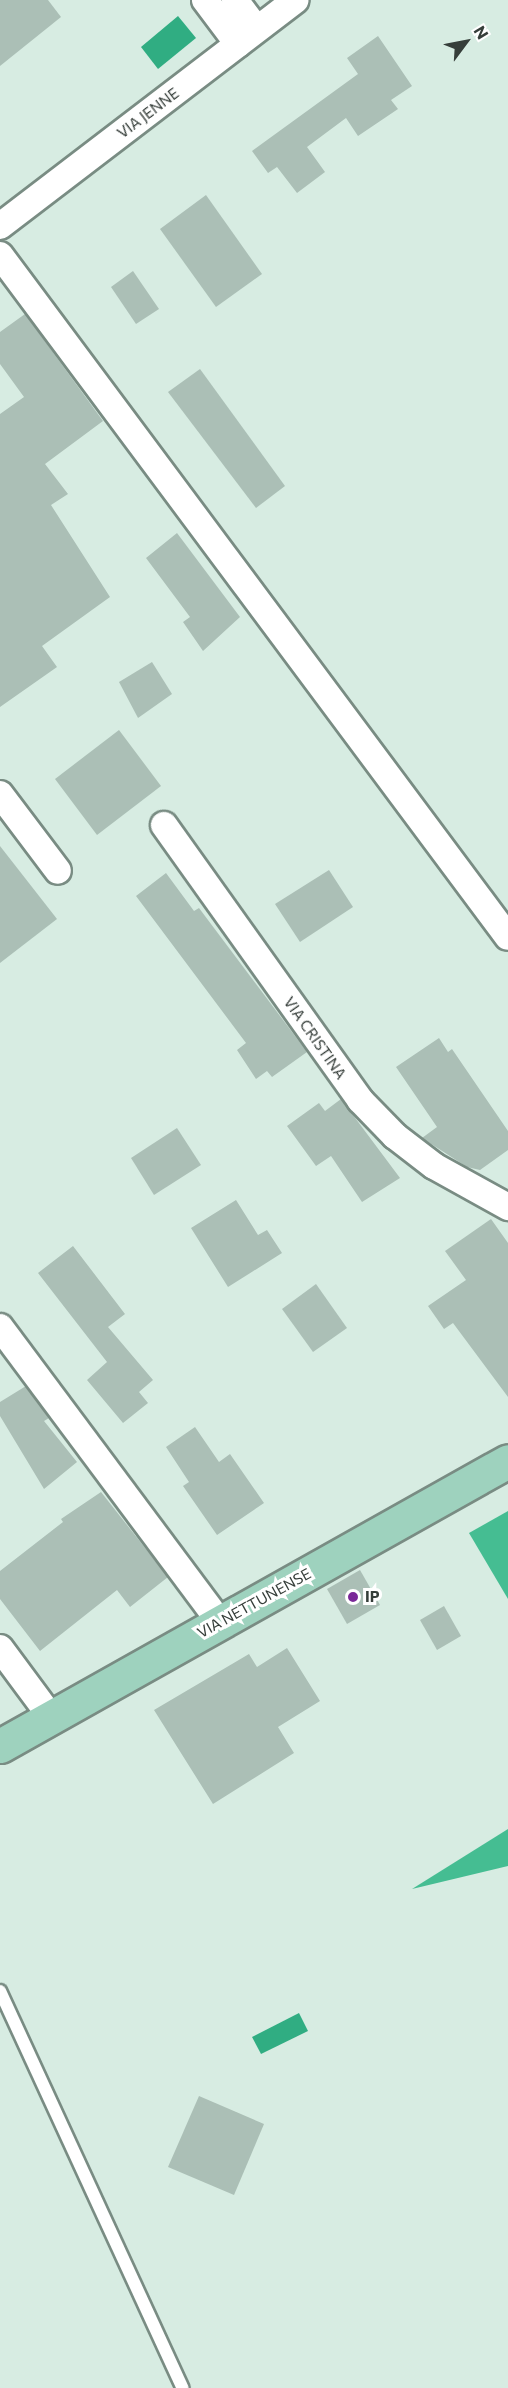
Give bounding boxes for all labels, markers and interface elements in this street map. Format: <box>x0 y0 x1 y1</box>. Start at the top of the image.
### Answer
north arrow <box>436 12 496 72</box>
text: N <box>470 22 493 42</box>
street label: VIA JENNE <box>114 84 182 142</box>
street label: VIA CRISTINA <box>280 993 350 1083</box>
street label: VIA NETTUNENSE <box>194 1564 314 1642</box>
place label: IP <box>365 1588 379 1606</box>
marker: IP <box>346 1590 360 1604</box>

